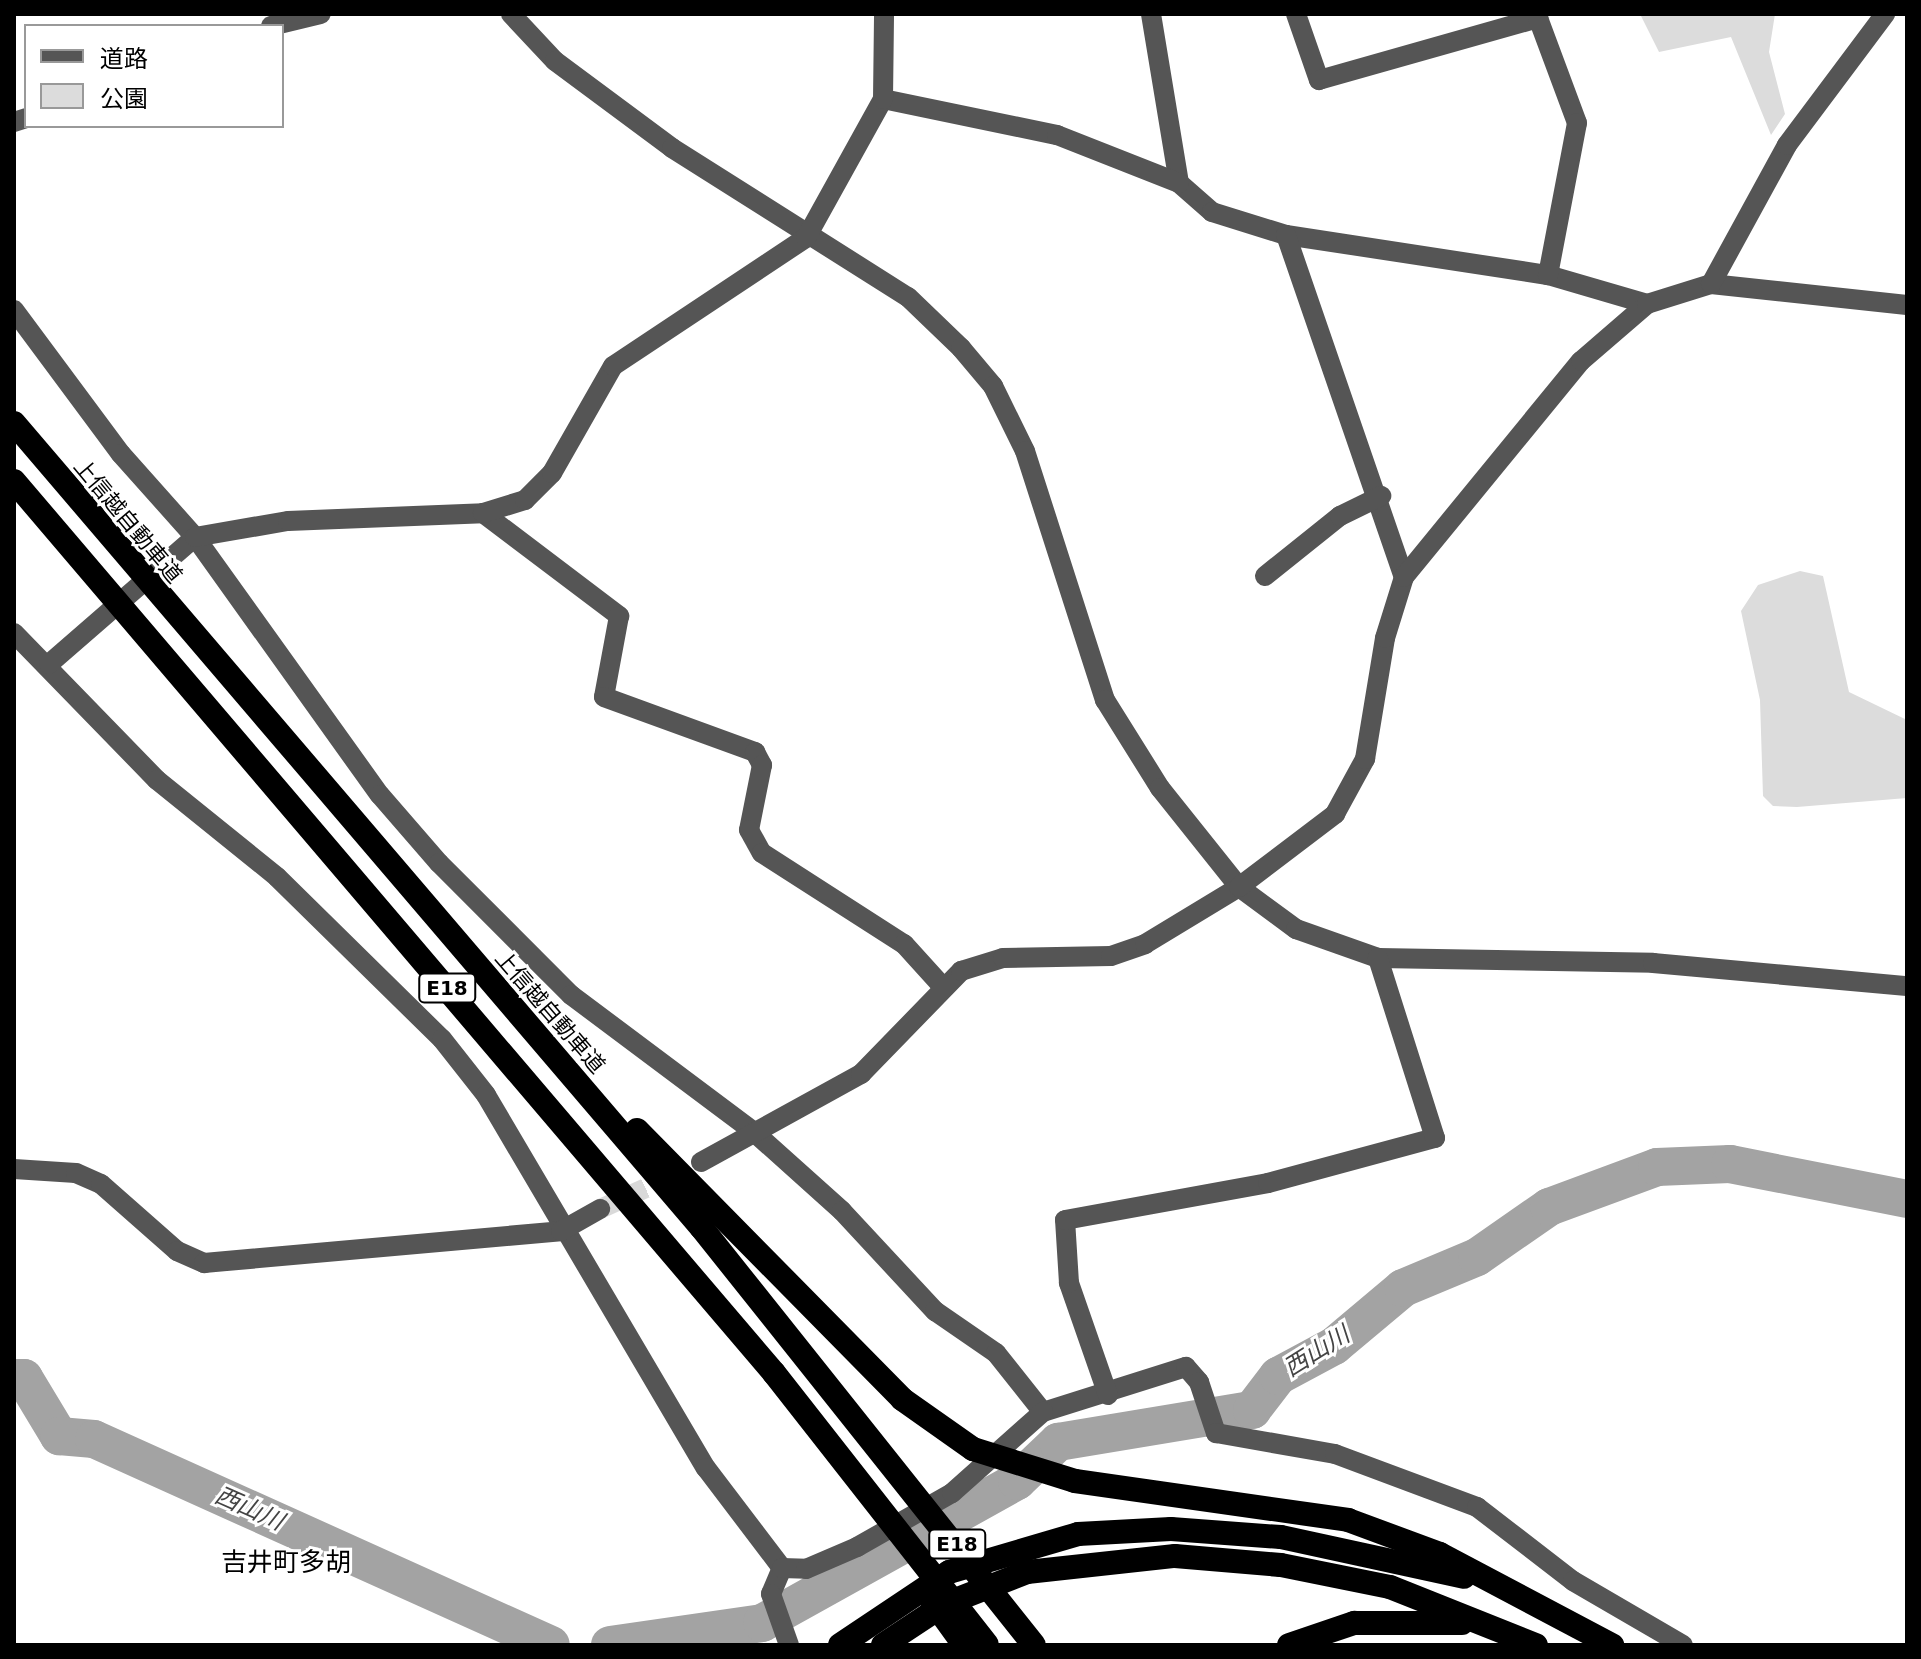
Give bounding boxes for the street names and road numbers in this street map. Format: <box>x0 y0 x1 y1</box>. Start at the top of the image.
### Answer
street label: 上信越自動車道 <box>68 454 188 588</box>
street label: 上信越自動車道 <box>490 945 610 1079</box>
road number: E18 <box>417 972 477 1004</box>
road number: E18 <box>927 1528 987 1560</box>

